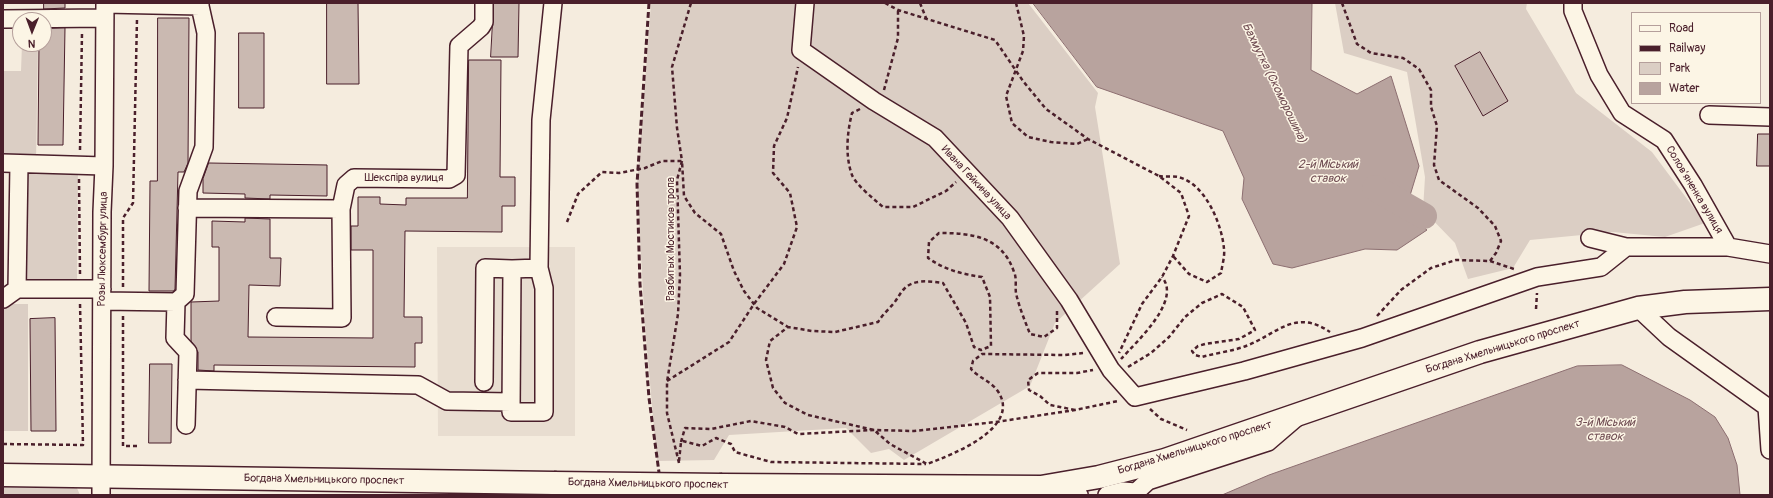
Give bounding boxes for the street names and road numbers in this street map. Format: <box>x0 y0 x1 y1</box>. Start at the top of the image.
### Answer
street label: Ивана Гейкина улица <box>938 143 1014 223</box>
street label: Солов’яненка вулиця <box>1663 144 1725 236</box>
street label: Шекспіра вулиця <box>365 171 443 185</box>
street label: Разбитых Мостиков тропа <box>664 177 678 301</box>
street label: Розы Люксембург улица <box>95 191 111 307</box>
street label: Богдана Хмельницького проспект <box>1424 317 1582 377</box>
street label: Богдана Хмельницького проспект <box>1116 418 1274 478</box>
street label: Богдана Хмельницького проспект <box>244 472 404 488</box>
street label: Богдана Хмельницького проспект <box>568 476 728 492</box>

